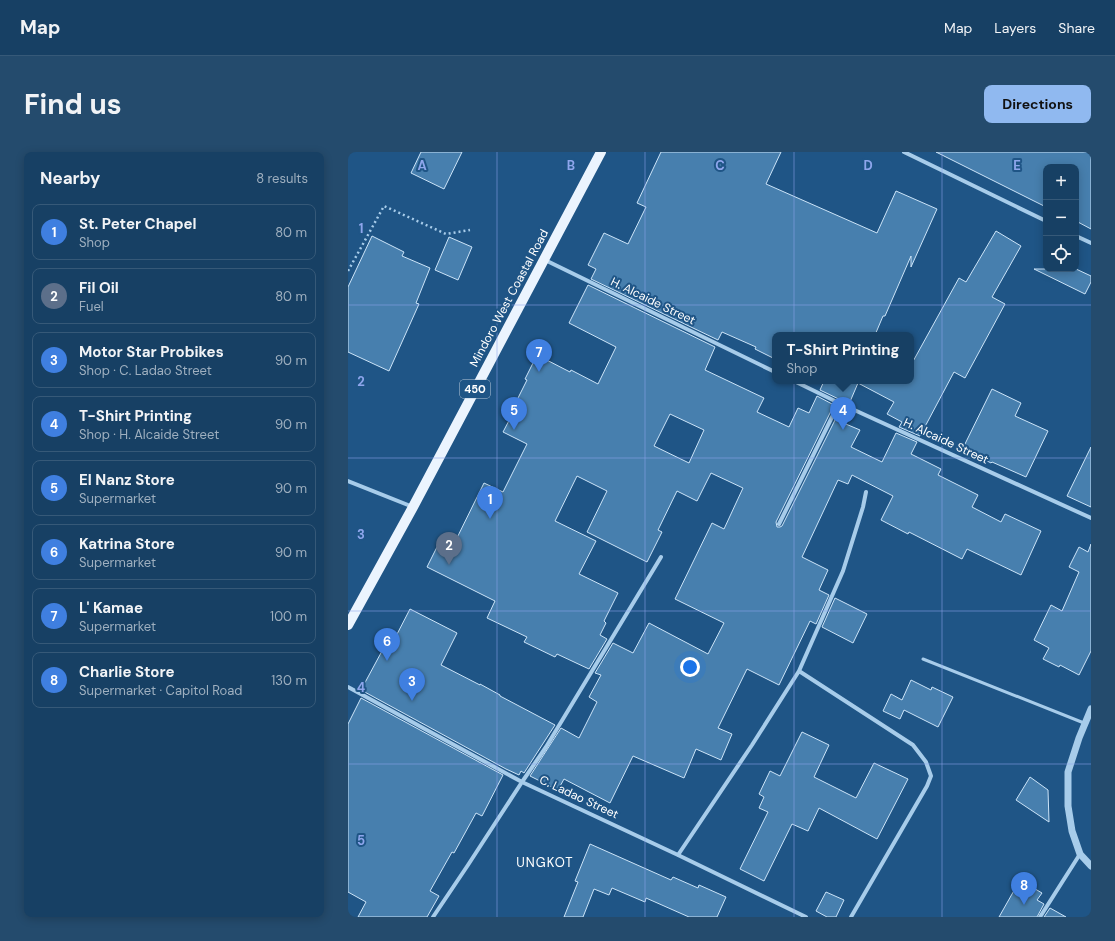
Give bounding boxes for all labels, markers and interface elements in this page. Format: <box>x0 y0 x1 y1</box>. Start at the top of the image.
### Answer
text: Map <box>20 15 60 40</box>
text: Map <box>944 19 972 37</box>
text: Layers <box>994 19 1036 37</box>
text: Share <box>1058 19 1095 37</box>
button: Directions <box>984 85 1091 123</box>
text: Find us <box>24 86 122 123</box>
text: A <box>417 157 427 174</box>
text: B <box>567 157 575 174</box>
text: C <box>715 157 725 174</box>
text: D <box>863 157 873 174</box>
text: E <box>1013 157 1021 174</box>
map controls <box>1043 164 1079 272</box>
button: + <box>1043 164 1079 200</box>
text: Nearby <box>40 167 100 189</box>
text: 8 results <box>256 170 308 187</box>
button: − <box>1043 200 1079 236</box>
text: St. Peter Chapel <box>79 214 197 234</box>
text: 1 <box>359 220 363 237</box>
text: 1 <box>52 224 56 241</box>
text: 80 m <box>275 224 307 241</box>
street label: Mindoro West Coastal Road <box>466 226 552 370</box>
text: Shop <box>79 234 110 251</box>
button: locate <box>1043 236 1079 272</box>
street label: H. Alcaide Street <box>608 274 698 329</box>
text: Fil Oil <box>79 278 119 298</box>
text: 2 <box>50 288 58 305</box>
text: 80 m <box>275 288 307 305</box>
text: Fuel <box>79 298 104 315</box>
popup <box>772 332 914 384</box>
pin: 7 <box>526 339 552 372</box>
text: T-Shirt Printing <box>787 340 899 360</box>
text: Motor Star Probikes <box>79 342 224 362</box>
text: 3 <box>50 352 58 369</box>
text: 90 m <box>275 352 307 369</box>
text: Shop <box>787 360 817 377</box>
text: Shop · C. Ladao Street <box>79 362 212 379</box>
text: 2 <box>357 373 365 390</box>
road number: 450 <box>460 380 490 398</box>
pin: 5 <box>501 397 527 430</box>
pin: 4 <box>830 397 856 430</box>
text: T-Shirt Printing <box>79 406 192 426</box>
street label: H. Alcaide Street <box>901 414 991 468</box>
text: 4 <box>50 416 58 433</box>
text: 90 m <box>275 416 307 433</box>
text: Shop · H. Alcaide Street <box>79 426 219 443</box>
text: El Nanz Store <box>79 470 175 490</box>
text: 5 <box>50 480 58 497</box>
text: 90 m <box>275 480 307 497</box>
pin: 1 <box>477 486 503 519</box>
text: Supermarket <box>79 490 156 507</box>
text: 3 <box>357 526 365 543</box>
pin: 2 <box>436 532 462 565</box>
text: Katrina Store <box>79 534 175 554</box>
text: 6 <box>50 544 58 561</box>
text: 90 m <box>275 544 307 561</box>
text: Supermarket <box>79 554 156 571</box>
text: L' Kamae <box>79 598 143 618</box>
text: 7 <box>51 608 57 625</box>
text: 100 m <box>270 608 307 625</box>
text: Supermarket <box>79 618 156 635</box>
pin: 6 <box>374 628 400 661</box>
your location <box>680 657 700 677</box>
text: Charlie Store <box>79 662 175 682</box>
pin: 3 <box>399 668 425 701</box>
text: 8 <box>50 672 58 689</box>
text: 130 m <box>271 672 307 689</box>
text: 4 <box>357 679 365 696</box>
text: Supermarket · Capitol Road <box>79 682 243 699</box>
street label: C. Ladao Street <box>537 772 621 822</box>
text: 5 <box>357 832 365 849</box>
district label: UNGKOT <box>516 854 574 871</box>
pin: 8 <box>1011 872 1037 905</box>

